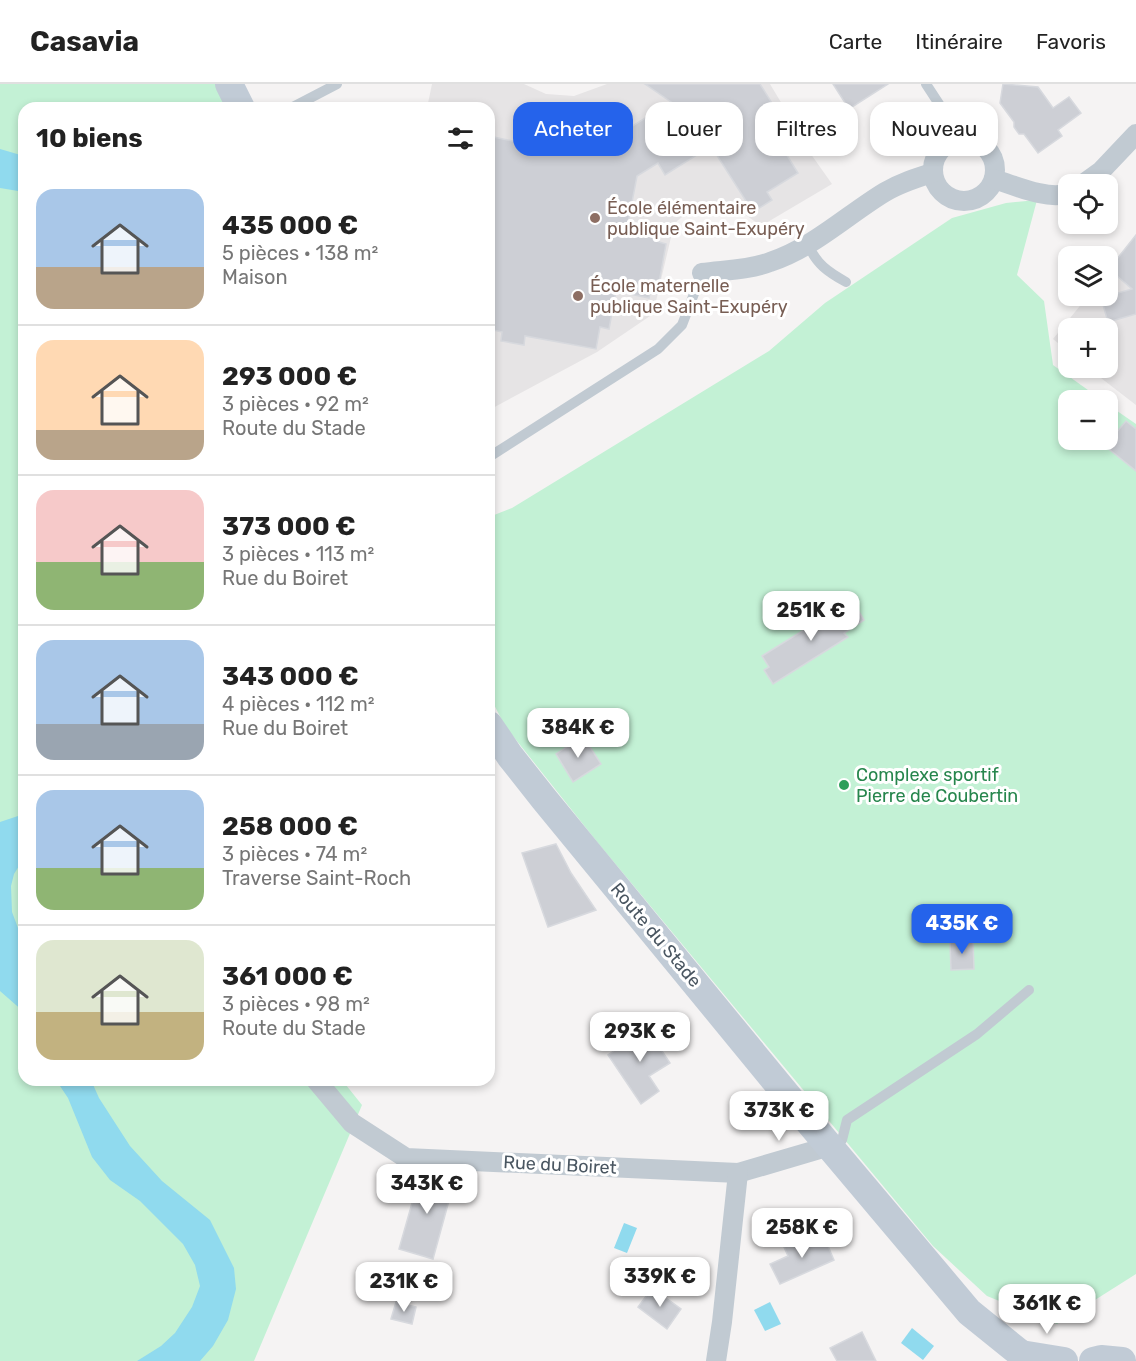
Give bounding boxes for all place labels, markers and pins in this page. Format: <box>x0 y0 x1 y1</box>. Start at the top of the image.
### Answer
place label: École élémentaire publique Saint-Exupéry <box>607 197 805 240</box>
marker: École élémentaire publique Saint-Exupéry <box>588 211 602 225</box>
place label: École maternelle publique Saint-Exupéry <box>590 275 788 318</box>
marker: École maternelle publique Saint-Exupéry <box>571 289 585 303</box>
pin: 251K € <box>762 591 860 642</box>
pin: 384K € <box>529 708 627 759</box>
place label: Complexe sportif Pierre de Coubertin <box>856 764 1018 807</box>
marker: Complexe sportif Pierre de Coubertin <box>837 778 851 792</box>
pin: 435K € <box>913 904 1011 955</box>
pin: 293K € <box>591 1012 689 1063</box>
pin: 373K € <box>730 1091 828 1142</box>
pin: 343K € <box>378 1164 476 1215</box>
pin: 258K € <box>753 1208 851 1259</box>
pin: 339K € <box>611 1257 709 1308</box>
pin: 231K € <box>355 1262 453 1313</box>
pin: 361K € <box>998 1284 1096 1335</box>

